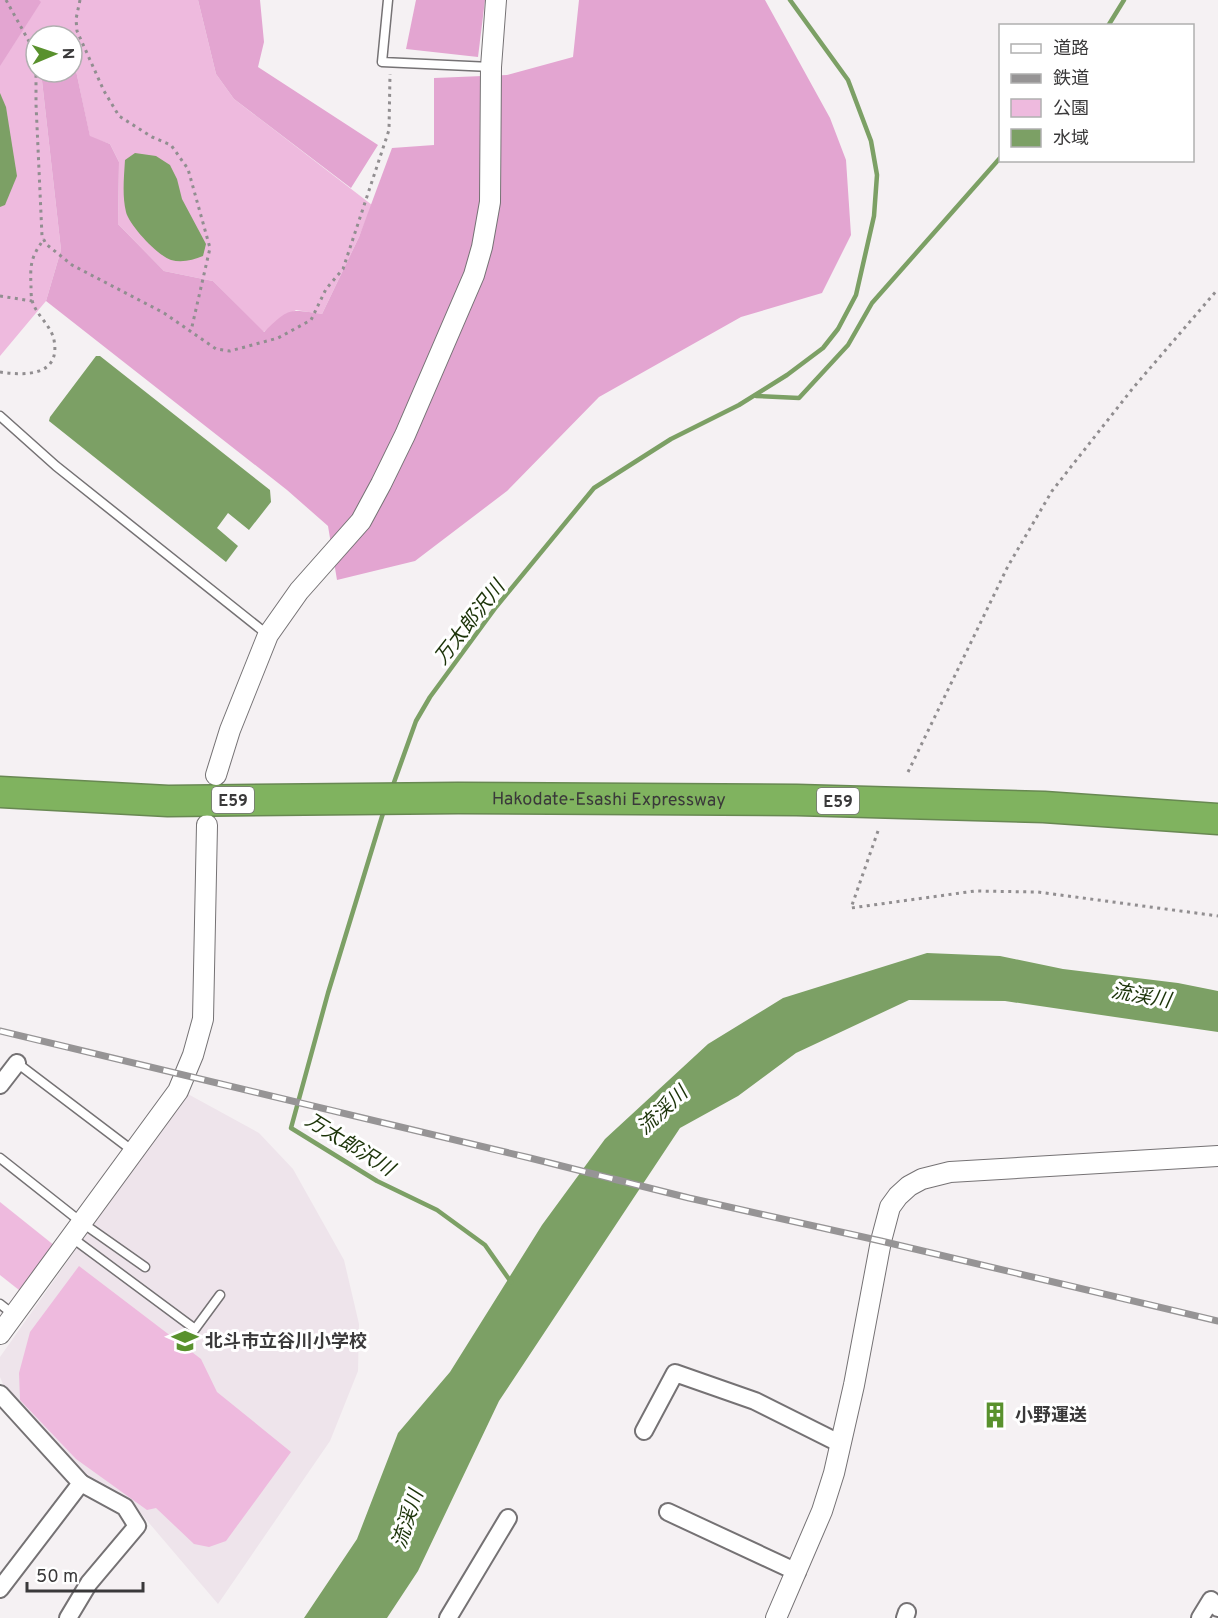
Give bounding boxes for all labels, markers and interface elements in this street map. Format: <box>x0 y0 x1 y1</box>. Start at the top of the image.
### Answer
north arrow <box>24 24 84 84</box>
legend <box>999 24 1194 162</box>
text: 道路 <box>1053 38 1089 61</box>
text: N <box>57 47 77 60</box>
text: 鉄道 <box>1053 68 1089 91</box>
text: 公園 <box>1053 98 1089 121</box>
text: 水域 <box>1053 128 1089 151</box>
water label: 万太郎沢川 <box>430 574 513 671</box>
road number: E59 <box>212 787 254 813</box>
street label: Hakodate-Esashi Expressway <box>492 788 726 813</box>
road number: E59 <box>817 788 859 814</box>
water label: 流渓川 <box>1109 979 1174 1015</box>
water label: 流渓川 <box>633 1080 696 1141</box>
water label: 万太郎沢川 <box>300 1108 400 1184</box>
school or university icon: 北斗市立谷川小学校 <box>170 1326 200 1356</box>
place label: 北斗市立谷川小学校 <box>205 1331 367 1354</box>
building icon: 小野運送 <box>980 1400 1010 1430</box>
place label: 小野運送 <box>1015 1405 1087 1428</box>
water label: 流渓川 <box>387 1485 431 1552</box>
scale bar <box>27 1555 142 1593</box>
text: 50 m <box>36 1566 78 1589</box>

